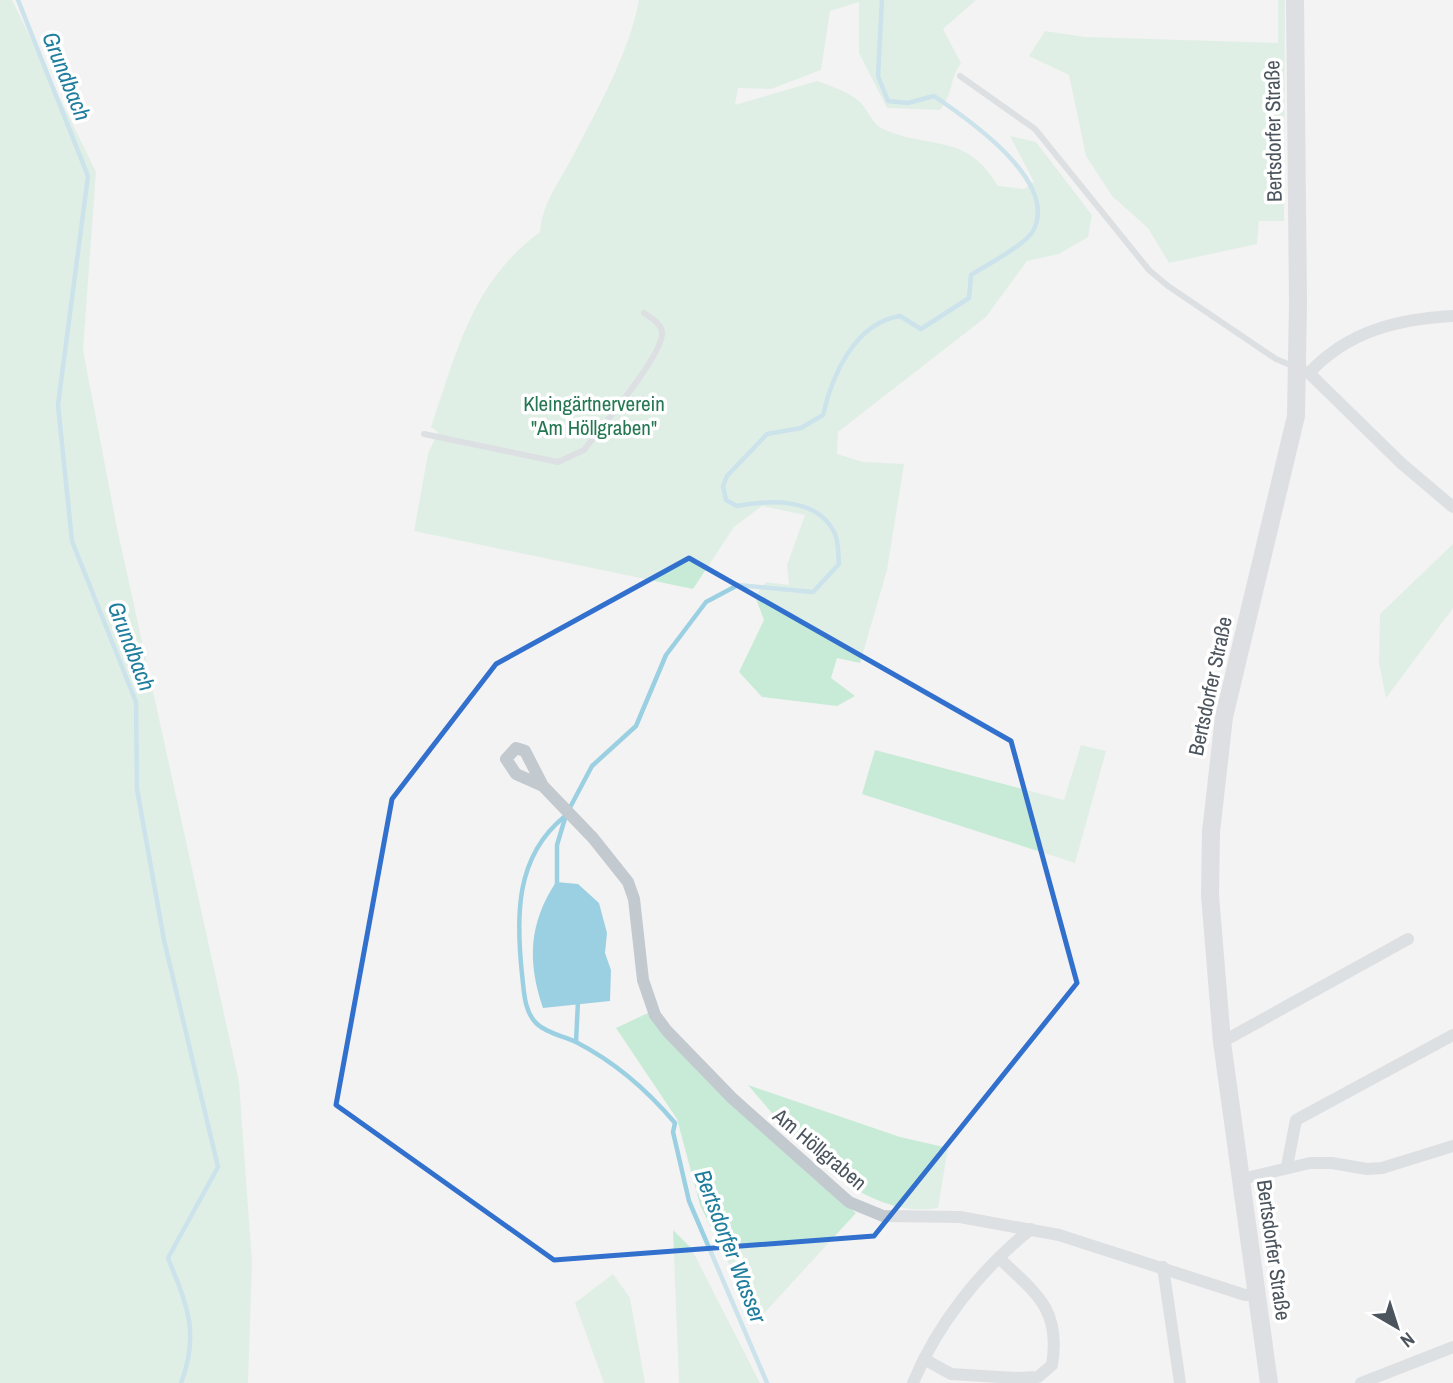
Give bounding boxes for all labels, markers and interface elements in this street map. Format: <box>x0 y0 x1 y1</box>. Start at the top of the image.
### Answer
water label: Grundbach <box>35 27 99 125</box>
street label: Bertsdorfer Straße <box>1257 60 1289 202</box>
park label: Kleingärtnerverein "Am Höllgraben" <box>523 389 665 442</box>
water label: Grundbach <box>101 597 163 695</box>
street label: Bertsdorfer Straße <box>1181 614 1239 758</box>
street label: Am Höllgraben <box>766 1101 873 1197</box>
water label: Bertsdorfer Wasser <box>687 1165 775 1328</box>
street label: Bertsdorfer Straße <box>1250 1178 1298 1322</box>
north arrow <box>1362 1292 1432 1362</box>
text: N <box>1395 1327 1420 1354</box>

